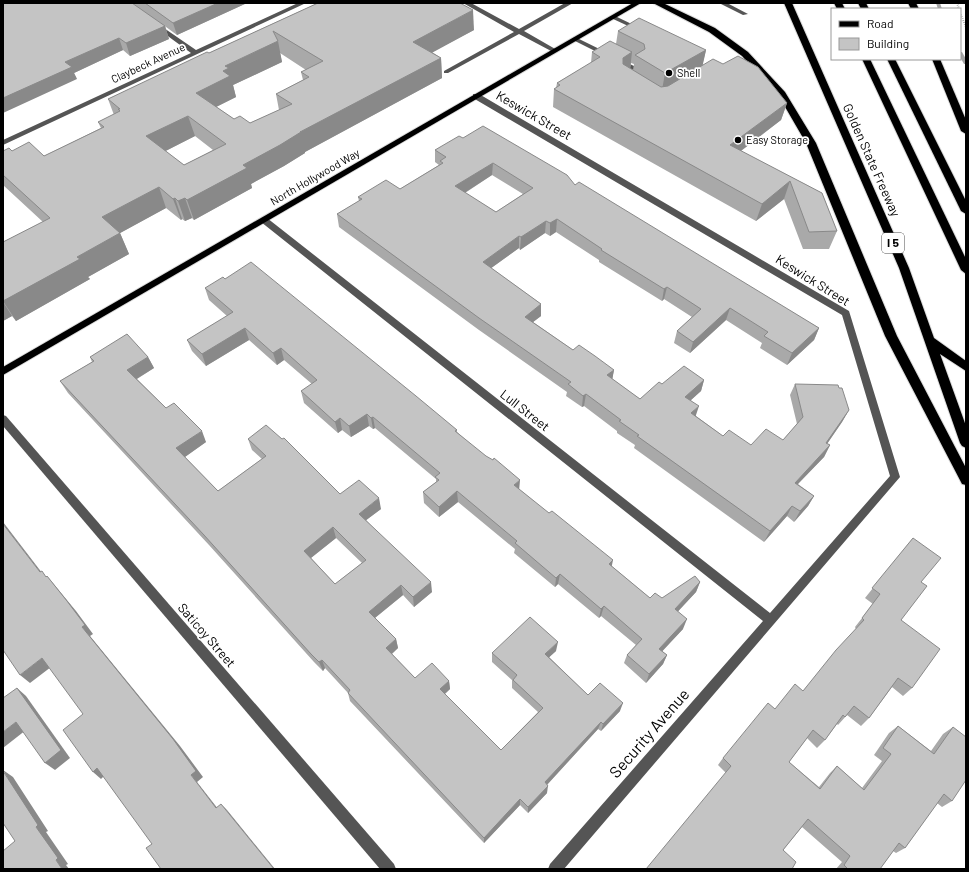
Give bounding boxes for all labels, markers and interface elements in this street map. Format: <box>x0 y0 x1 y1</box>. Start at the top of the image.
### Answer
legend <box>831 8 961 60</box>
text: Road <box>867 16 894 30</box>
text: Building <box>867 36 909 50</box>
street label: Claybeck Avenue <box>109 40 187 85</box>
place label: Shell <box>677 66 700 79</box>
marker: Shell <box>664 68 674 78</box>
street label: Keswick Street <box>493 87 575 143</box>
street label: Golden State Freeway <box>840 101 904 219</box>
place label: Easy Storage <box>746 133 808 146</box>
marker: Easy Storage <box>733 135 743 145</box>
street label: North Hollywood Way <box>268 146 362 207</box>
road number: I 5 <box>882 233 904 253</box>
street label: Keswick Street <box>773 251 853 309</box>
street label: Lull Street <box>497 386 553 434</box>
street label: Saticoy Street <box>175 600 239 670</box>
street label: Security Avenue <box>605 684 693 781</box>

